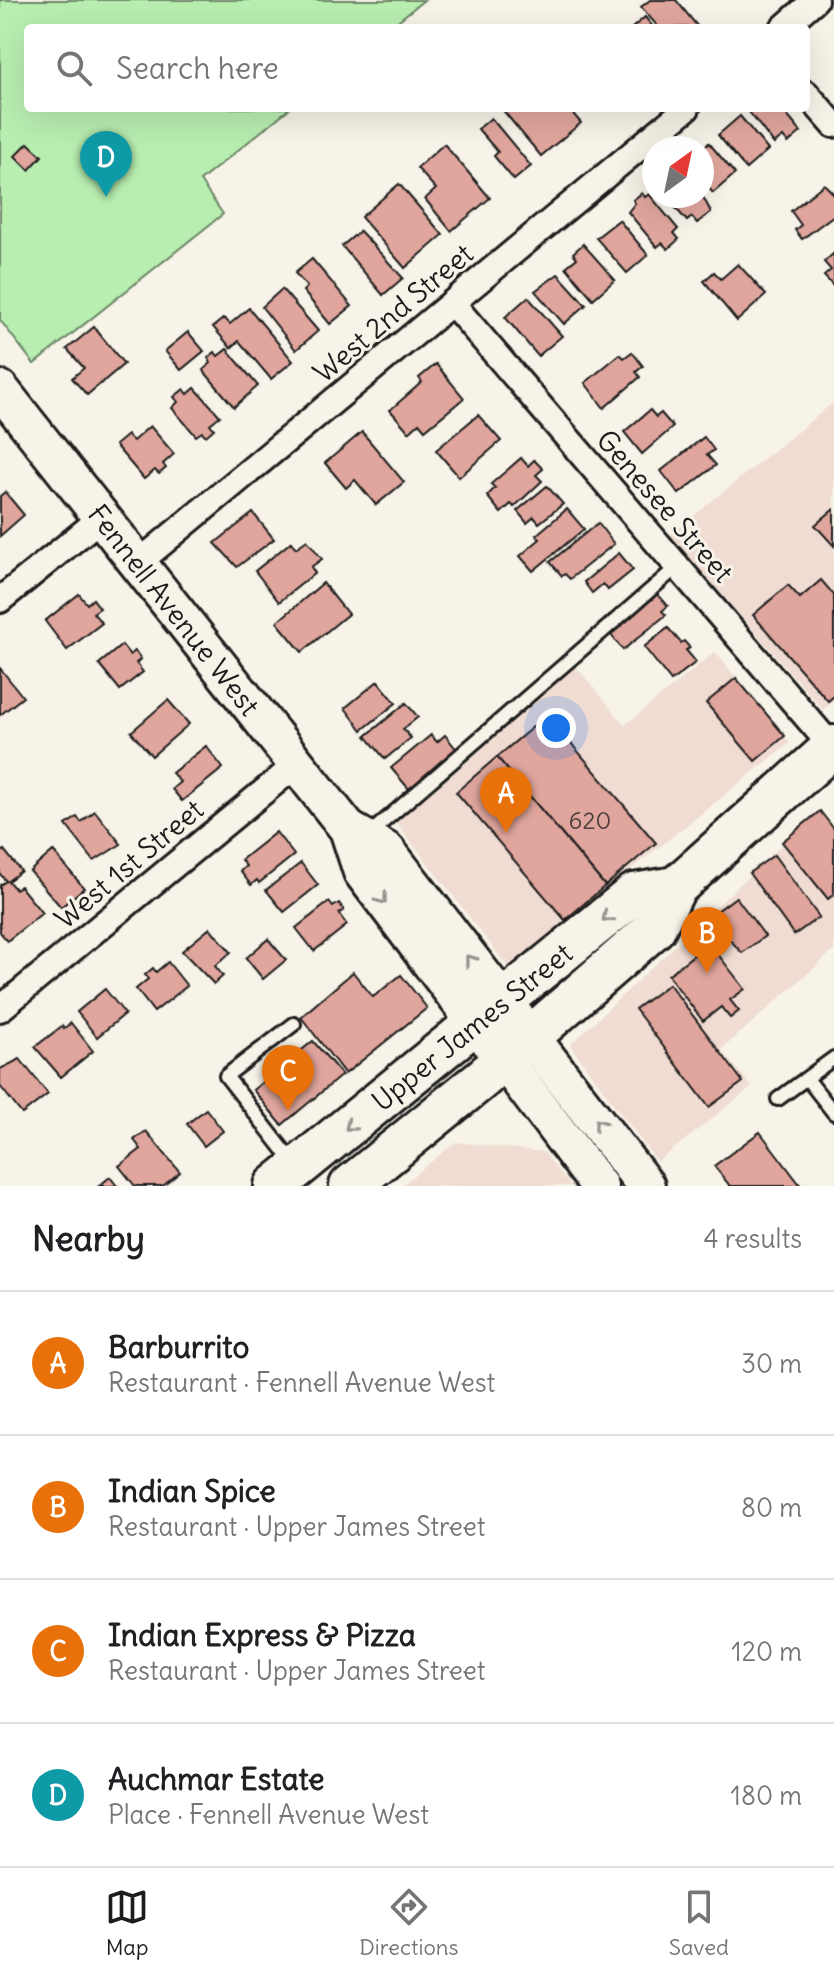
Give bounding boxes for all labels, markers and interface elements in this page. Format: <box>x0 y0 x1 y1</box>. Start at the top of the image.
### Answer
search box <box>24 24 810 112</box>
icon: search <box>52 46 96 90</box>
text: Search here <box>116 49 279 87</box>
pin: D <box>80 131 132 197</box>
north arrow <box>642 136 714 208</box>
street label: West 2nd Street <box>306 236 480 390</box>
street label: Genesee Street <box>589 422 741 590</box>
street label: Fennell Avenue West <box>80 497 268 723</box>
your location <box>536 708 576 748</box>
pin: A <box>480 767 532 833</box>
street label: West 1st Street <box>47 791 211 937</box>
house number: 620 <box>569 805 611 835</box>
one-way arrow <box>372 890 387 904</box>
one-way arrow <box>602 907 616 922</box>
pin: B <box>681 907 733 973</box>
street label: Upper James Street <box>364 935 580 1119</box>
one-way arrow <box>466 954 480 969</box>
pin: C <box>262 1045 314 1111</box>
one-way arrow <box>345 1116 360 1130</box>
one-way arrow <box>594 1118 608 1133</box>
text: Nearby <box>32 1217 145 1260</box>
text: 4 results <box>704 1222 802 1255</box>
text: Barburrito <box>108 1328 249 1366</box>
text: A <box>50 1347 66 1380</box>
text: 30 m <box>741 1347 802 1380</box>
text: Restaurant · Fennell Avenue West <box>108 1366 495 1399</box>
text: Indian Spice <box>108 1472 276 1510</box>
text: B <box>49 1491 67 1524</box>
text: 80 m <box>741 1491 802 1524</box>
text: Restaurant · Upper James Street <box>108 1510 486 1543</box>
text: Indian Express & Pizza <box>108 1616 416 1654</box>
text: C <box>49 1635 67 1668</box>
text: 120 m <box>731 1635 802 1668</box>
text: Restaurant · Upper James Street <box>108 1654 486 1687</box>
text: Auchmar Estate <box>108 1760 325 1798</box>
text: D <box>49 1779 67 1812</box>
text: 180 m <box>731 1779 802 1812</box>
text: Place · Fennell Avenue West <box>108 1798 429 1831</box>
tab: Map <box>105 1885 149 1961</box>
tab: Directions <box>359 1885 459 1961</box>
tab: Saved <box>669 1885 729 1961</box>

